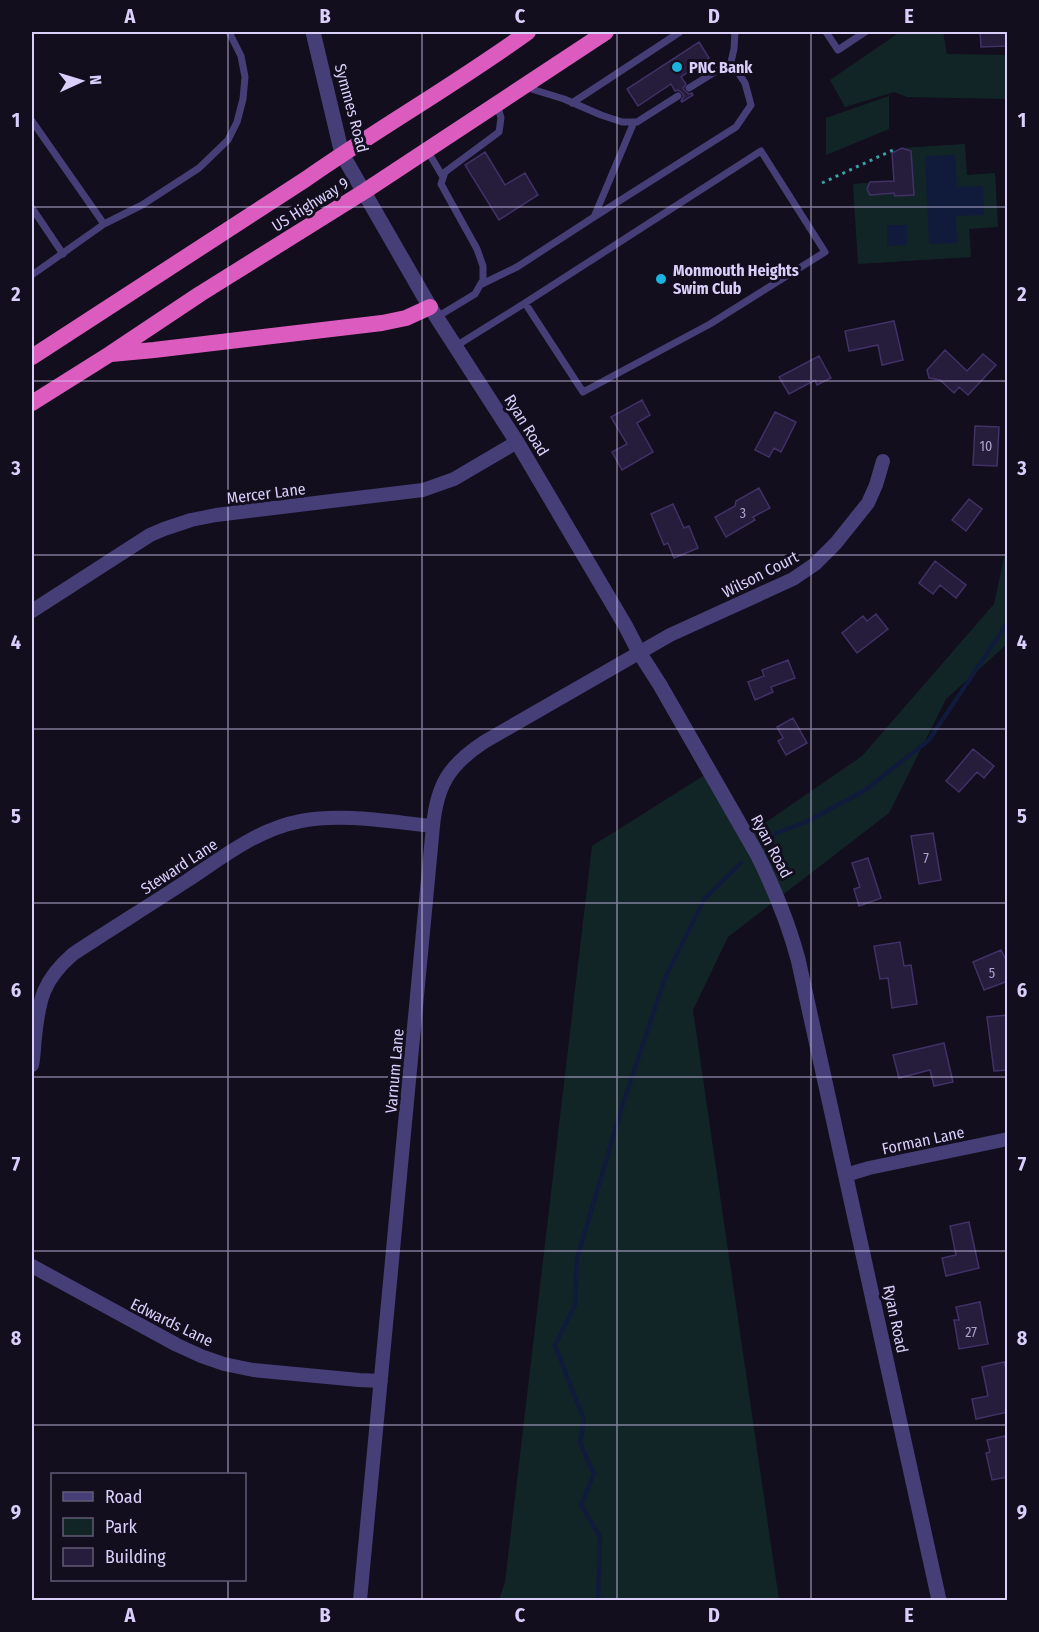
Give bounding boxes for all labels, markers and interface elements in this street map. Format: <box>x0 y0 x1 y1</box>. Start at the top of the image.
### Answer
text: A <box>124 4 137 28</box>
text: B <box>319 4 331 28</box>
text: C <box>515 4 526 28</box>
text: D <box>708 4 720 28</box>
text: E <box>904 4 914 28</box>
north arrow <box>51 51 111 111</box>
place label: PNC Bank <box>689 58 753 77</box>
marker: PNC Bank <box>670 60 684 74</box>
street label: Symmes Road <box>331 62 372 155</box>
text: N <box>86 75 105 85</box>
text: 1 <box>12 108 20 132</box>
text: 1 <box>1018 108 1026 132</box>
street label: US Highway 9 <box>268 173 352 236</box>
place label: Monmouth Heights Swim Club <box>673 261 799 298</box>
marker: Monmouth Heights Swim Club <box>654 272 668 286</box>
text: 2 <box>10 282 21 306</box>
text: 2 <box>1016 282 1027 306</box>
street label: Ryan Road <box>500 391 553 459</box>
house number: 10 <box>980 438 992 455</box>
text: 3 <box>10 456 21 480</box>
text: 3 <box>1016 456 1027 480</box>
street label: Mercer Lane <box>226 479 307 508</box>
house number: 3 <box>740 505 746 522</box>
street label: Wilson Court <box>719 547 802 602</box>
text: 4 <box>11 630 21 654</box>
text: 4 <box>1017 630 1027 654</box>
text: 5 <box>11 804 21 828</box>
text: 5 <box>1017 804 1027 828</box>
street label: Ryan Road <box>747 811 796 881</box>
street label: Steward Lane <box>137 835 221 898</box>
house number: 7 <box>923 850 929 867</box>
house number: 5 <box>989 965 995 982</box>
text: 6 <box>11 978 21 1002</box>
text: 6 <box>1017 978 1027 1002</box>
street label: Varnum Lane <box>381 1028 408 1114</box>
street label: Forman Lane <box>880 1122 966 1159</box>
text: 7 <box>12 1152 21 1176</box>
text: 7 <box>1018 1152 1027 1176</box>
street label: Ryan Road <box>879 1283 912 1355</box>
street label: Edwards Lane <box>127 1294 216 1351</box>
house number: 27 <box>965 1324 977 1341</box>
text: 8 <box>11 1326 22 1350</box>
text: 8 <box>1017 1326 1028 1350</box>
legend <box>51 1473 246 1581</box>
text: Road <box>105 1486 142 1508</box>
text: 9 <box>11 1500 21 1524</box>
text: 9 <box>1017 1500 1027 1524</box>
text: Park <box>105 1516 138 1538</box>
text: Building <box>105 1546 166 1568</box>
text: A <box>124 1603 137 1627</box>
text: B <box>319 1603 331 1627</box>
text: C <box>515 1603 526 1627</box>
text: D <box>708 1603 720 1627</box>
text: E <box>904 1603 914 1627</box>

